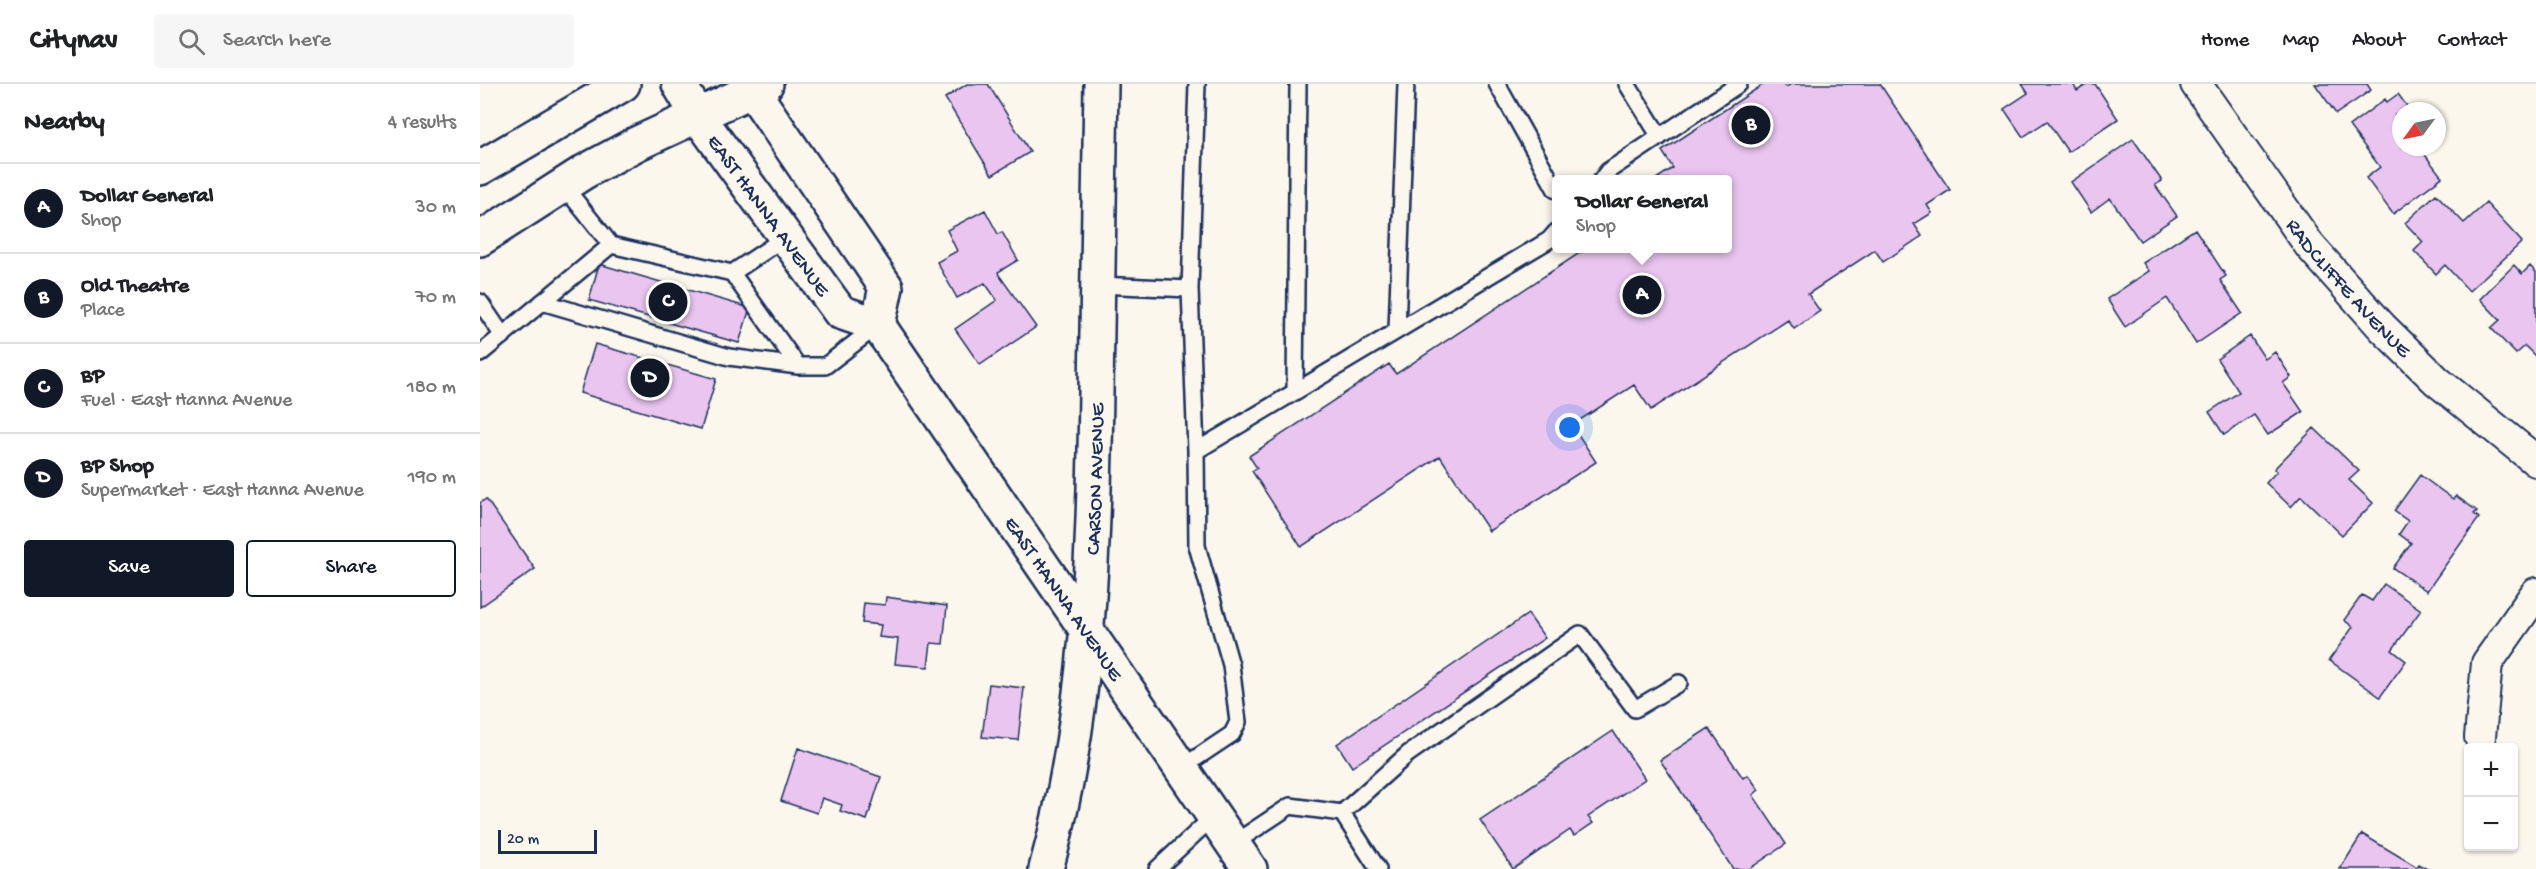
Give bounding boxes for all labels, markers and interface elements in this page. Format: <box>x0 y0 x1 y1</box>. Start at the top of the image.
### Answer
search box <box>154 14 574 68</box>
text: Citynav <box>30 25 118 58</box>
icon: search <box>175 25 208 58</box>
text: Search here <box>223 28 331 54</box>
text: Home <box>2201 29 2249 54</box>
text: Map <box>2282 29 2319 54</box>
text: About <box>2352 29 2405 54</box>
text: Contact <box>2438 29 2506 54</box>
pin: B <box>1732 102 1770 147</box>
north arrow <box>2392 102 2446 156</box>
text: Nearby <box>24 108 105 139</box>
text: 4 results <box>388 112 456 135</box>
street label: EAST HANNA AVENUE <box>700 131 834 303</box>
popup <box>1552 175 1732 253</box>
text: Dollar General <box>81 184 214 210</box>
text: Dollar General <box>1576 190 1708 216</box>
text: A <box>38 197 49 220</box>
text: 30 m <box>415 197 456 220</box>
text: Shop <box>81 210 121 233</box>
street label: RADCLIFFE AVENUE <box>2279 215 2415 365</box>
text: Shop <box>1576 216 1616 239</box>
pin: A <box>1622 272 1662 318</box>
text: Old Theatre <box>81 274 189 300</box>
pin: C <box>648 280 687 324</box>
text: B <box>38 287 49 310</box>
text: 70 m <box>415 287 456 310</box>
text: Place <box>81 300 125 323</box>
pin: D <box>630 356 670 400</box>
text: BP <box>81 364 104 390</box>
text: C <box>38 377 49 400</box>
text: 180 m <box>407 377 456 400</box>
text: Fuel · East Hanna Avenue <box>81 390 292 413</box>
street label: CARSON AVENUE <box>1083 402 1112 556</box>
your location <box>1555 413 1584 442</box>
text: BP Shop <box>81 454 154 480</box>
text: D <box>37 467 50 490</box>
text: 190 m <box>408 467 456 490</box>
text: Supermarket · East Hanna Avenue <box>81 480 364 503</box>
street label: EAST HANNA AVENUE <box>997 513 1127 688</box>
button: Save <box>24 540 234 597</box>
button: Share <box>246 540 456 597</box>
map controls <box>2464 743 2518 851</box>
button: + <box>2464 743 2518 797</box>
button: − <box>2464 797 2518 851</box>
scale bar <box>498 827 597 854</box>
text: 20 m <box>507 831 539 850</box>

